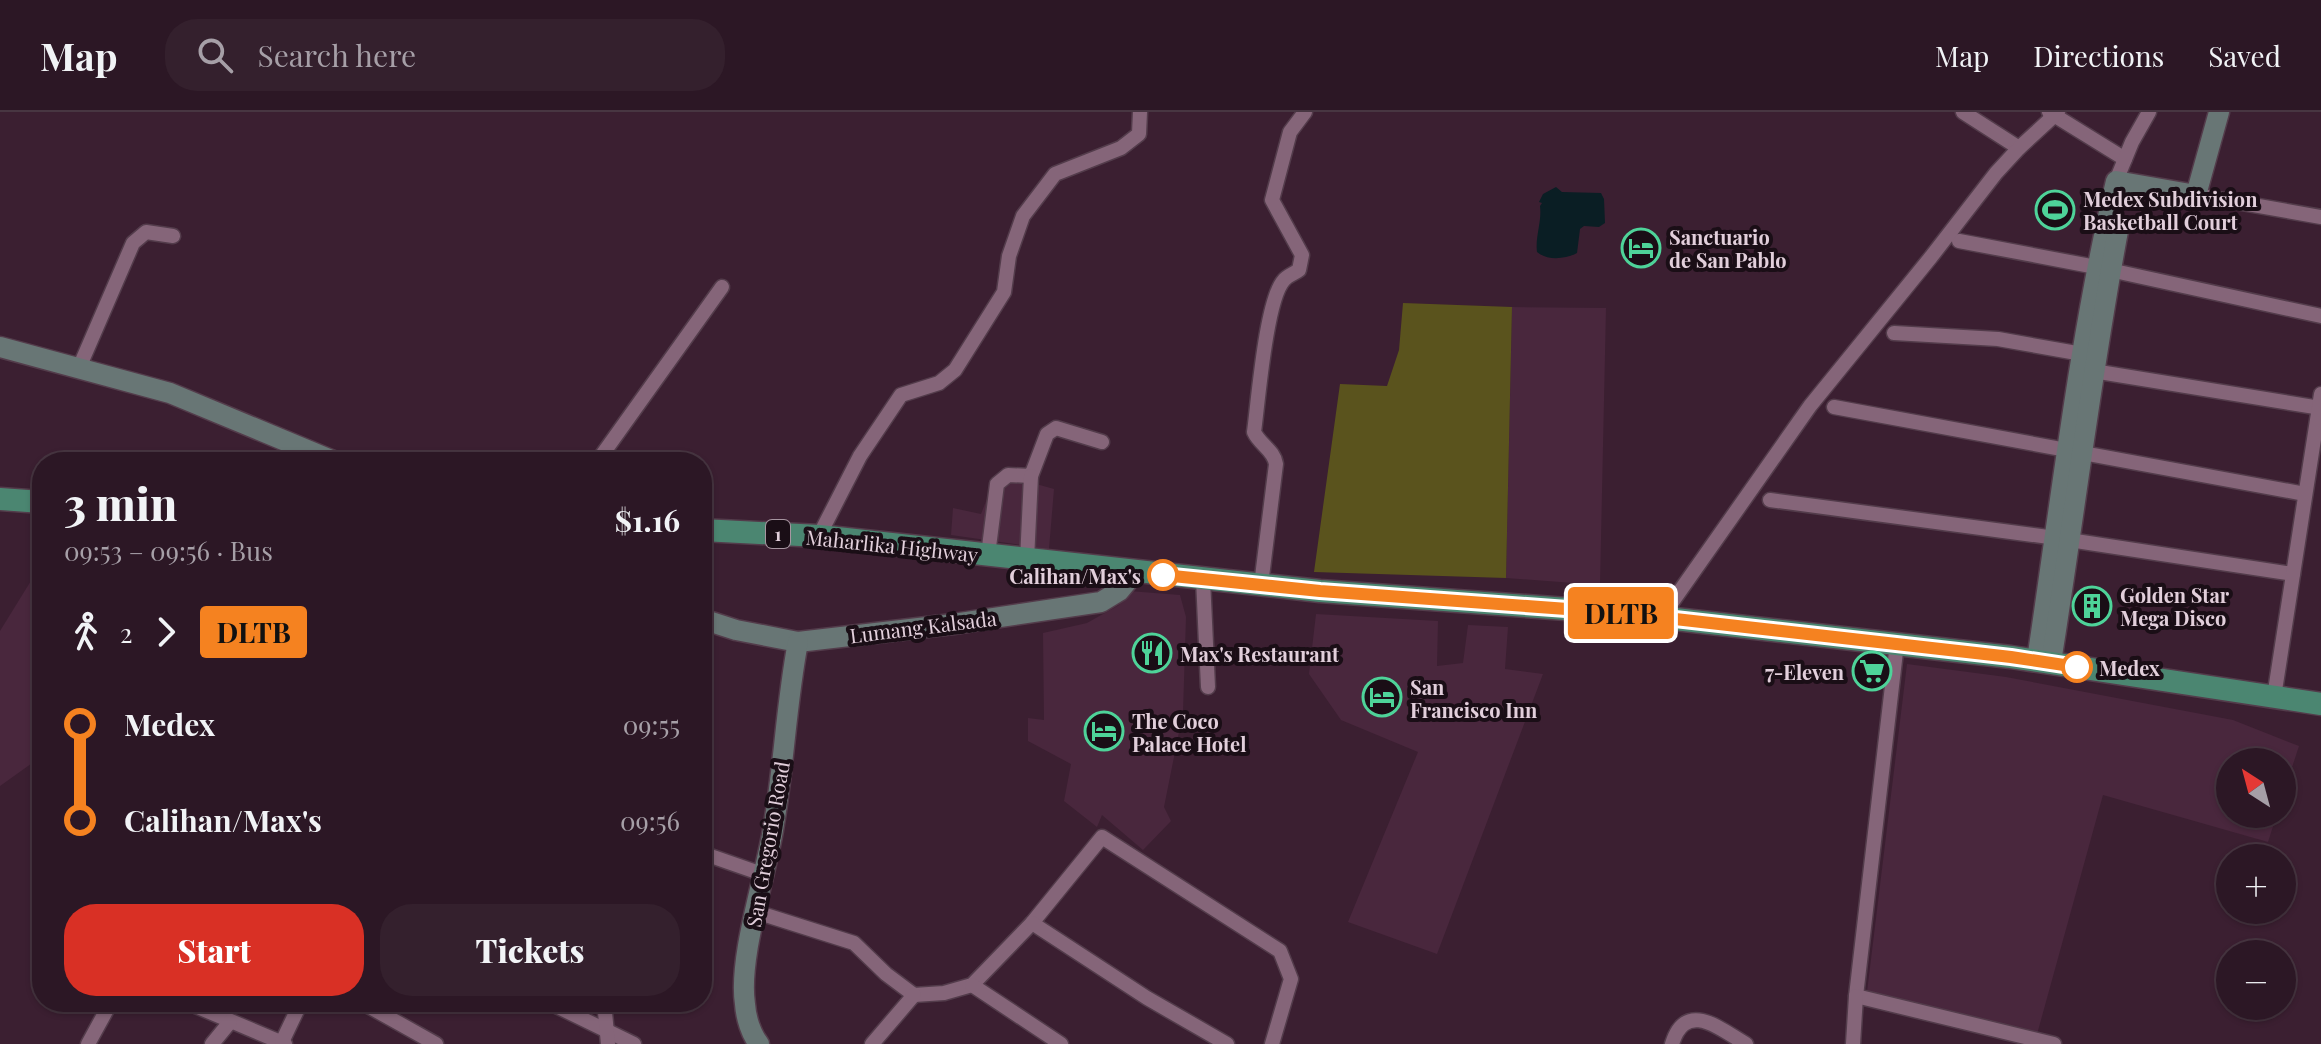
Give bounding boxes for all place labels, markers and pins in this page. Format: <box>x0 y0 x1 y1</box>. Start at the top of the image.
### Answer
place label: Medex Subdivision Basketball Court <box>2083 185 2258 235</box>
sports icon: Medex Subdivision Basketball Court <box>2034 189 2076 231</box>
place label: Sanctuario de San Pablo <box>1669 223 1786 273</box>
hotel icon: Sanctuario de San Pablo <box>1620 227 1662 269</box>
marker: Calihan/Max's <box>1148 560 1178 590</box>
place label: Calihan/Max's <box>1009 562 1141 589</box>
place label: Golden Star Mega Disco <box>2120 581 2230 631</box>
building icon: Golden Star Mega Disco <box>2071 585 2113 627</box>
restaurant icon: Max's Restaurant <box>1131 632 1173 674</box>
place label: Max's Restaurant <box>1180 640 1340 667</box>
supermarket icon: 7-Eleven <box>1851 650 1893 692</box>
marker: Medex <box>2062 652 2092 682</box>
place label: Medex <box>2099 654 2160 681</box>
place label: 7-Eleven <box>1765 658 1845 685</box>
place label: San Francisco Inn <box>1410 673 1538 723</box>
hotel icon: San Francisco Inn <box>1361 676 1403 718</box>
place label: The Coco Palace Hotel <box>1132 707 1246 757</box>
hotel icon: The Coco Palace Hotel <box>1083 710 1125 752</box>

